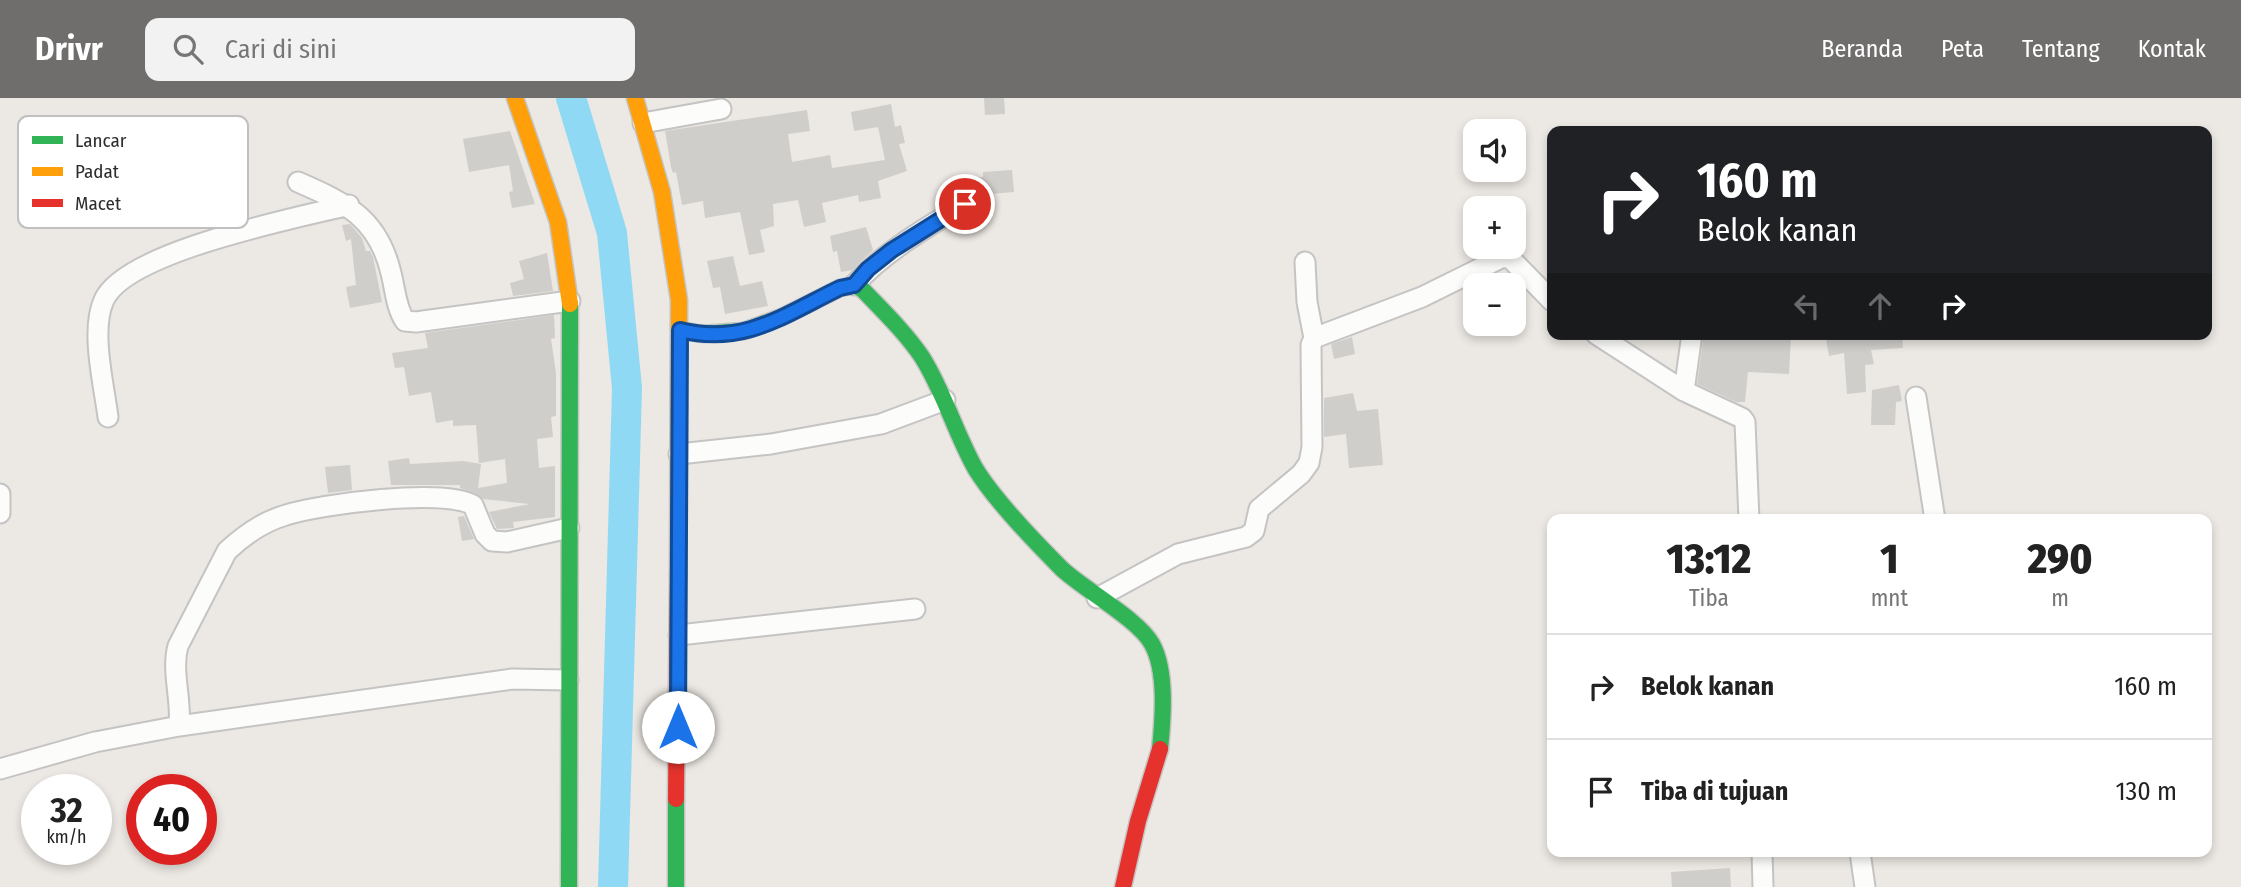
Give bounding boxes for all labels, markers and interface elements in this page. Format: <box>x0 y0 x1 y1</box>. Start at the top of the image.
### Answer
search box <box>145 18 635 81</box>
text: Drivr <box>35 29 103 69</box>
icon: search <box>169 30 207 68</box>
text: Cari di sini <box>225 34 337 65</box>
text: Beranda <box>1821 35 1903 63</box>
text: Peta <box>1941 35 1984 63</box>
text: Tentang <box>2022 35 2100 63</box>
text: Kontak <box>2138 35 2206 63</box>
legend <box>18 116 248 228</box>
map controls <box>1463 119 1526 336</box>
button: sound <box>1463 119 1526 182</box>
text: Lancar <box>75 129 127 152</box>
text: 160 m <box>1697 151 1818 210</box>
icon: right <box>1582 154 1673 245</box>
text: Padat <box>75 160 120 183</box>
pin <box>935 174 995 234</box>
icon: arrive <box>946 185 984 223</box>
text: Macet <box>75 192 122 215</box>
button: + <box>1463 196 1526 259</box>
text: Belok kanan <box>1697 211 1857 249</box>
button: − <box>1463 273 1526 336</box>
icon: left <box>1788 287 1826 325</box>
icon: ahead <box>1861 287 1899 325</box>
icon: right <box>1934 287 1972 325</box>
text: 13:12 <box>1667 534 1751 584</box>
text: 1 <box>1880 534 1898 584</box>
text: 290 <box>2027 534 2092 584</box>
text: Tiba <box>1689 584 1729 612</box>
text: mnt <box>1871 584 1908 612</box>
text: m <box>2051 584 2069 612</box>
icon: right <box>1582 668 1620 706</box>
text: Belok kanan <box>1641 671 1774 702</box>
text: 160 m <box>2114 671 2177 702</box>
position arrow <box>641 690 715 764</box>
icon: arrive <box>1582 773 1620 811</box>
speed limit sign: 40 <box>126 774 217 865</box>
text: Tiba di tujuan <box>1641 776 1788 807</box>
text: 130 m <box>2115 776 2177 807</box>
text: 32 <box>50 789 83 831</box>
text: km/h <box>46 826 87 848</box>

